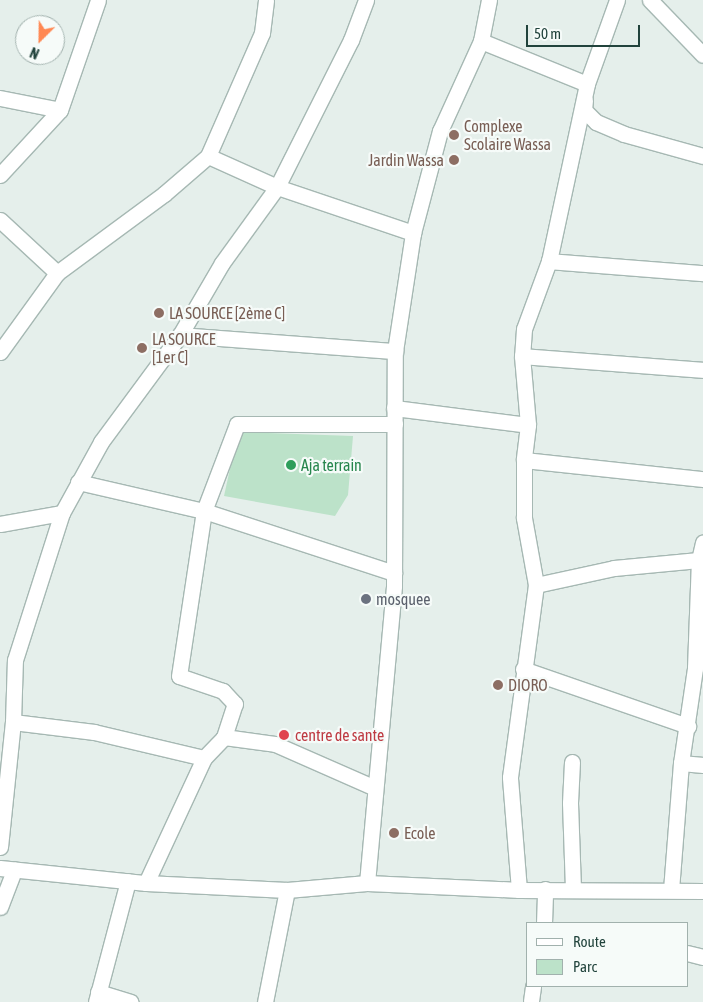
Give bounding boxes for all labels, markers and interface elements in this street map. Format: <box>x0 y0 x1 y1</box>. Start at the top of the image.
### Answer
north arrow <box>15 15 65 65</box>
scale bar <box>528 15 642 47</box>
text: 50 m <box>534 25 561 42</box>
text: N <box>28 44 41 62</box>
place label: Complexe Scolaire Wassa <box>464 116 551 154</box>
marker: Complexe Scolaire Wassa <box>448 129 460 141</box>
place label: Jardin Wassa <box>368 150 444 170</box>
marker: Jardin Wassa <box>448 154 460 166</box>
place label: LA SOURCE [2ème C] <box>169 303 285 323</box>
marker: LA SOURCE [2ème C] <box>153 307 165 319</box>
place label: LA SOURCE [1er C] <box>152 329 216 367</box>
marker: LA SOURCE [1er C] <box>136 342 148 354</box>
place label: Aja terrain <box>301 455 362 475</box>
marker: Aja terrain <box>285 459 297 471</box>
place label: mosquee <box>376 589 430 609</box>
marker: mosquee <box>360 593 372 605</box>
place label: DIORO <box>508 675 548 695</box>
marker: DIORO <box>492 679 504 691</box>
place label: centre de sante <box>295 725 384 745</box>
marker: centre de sante <box>277 728 291 742</box>
place label: Ecole <box>404 823 436 843</box>
marker: Ecole <box>388 827 400 839</box>
legend <box>526 922 688 987</box>
text: Route <box>573 933 606 950</box>
text: Parc <box>573 958 597 975</box>

